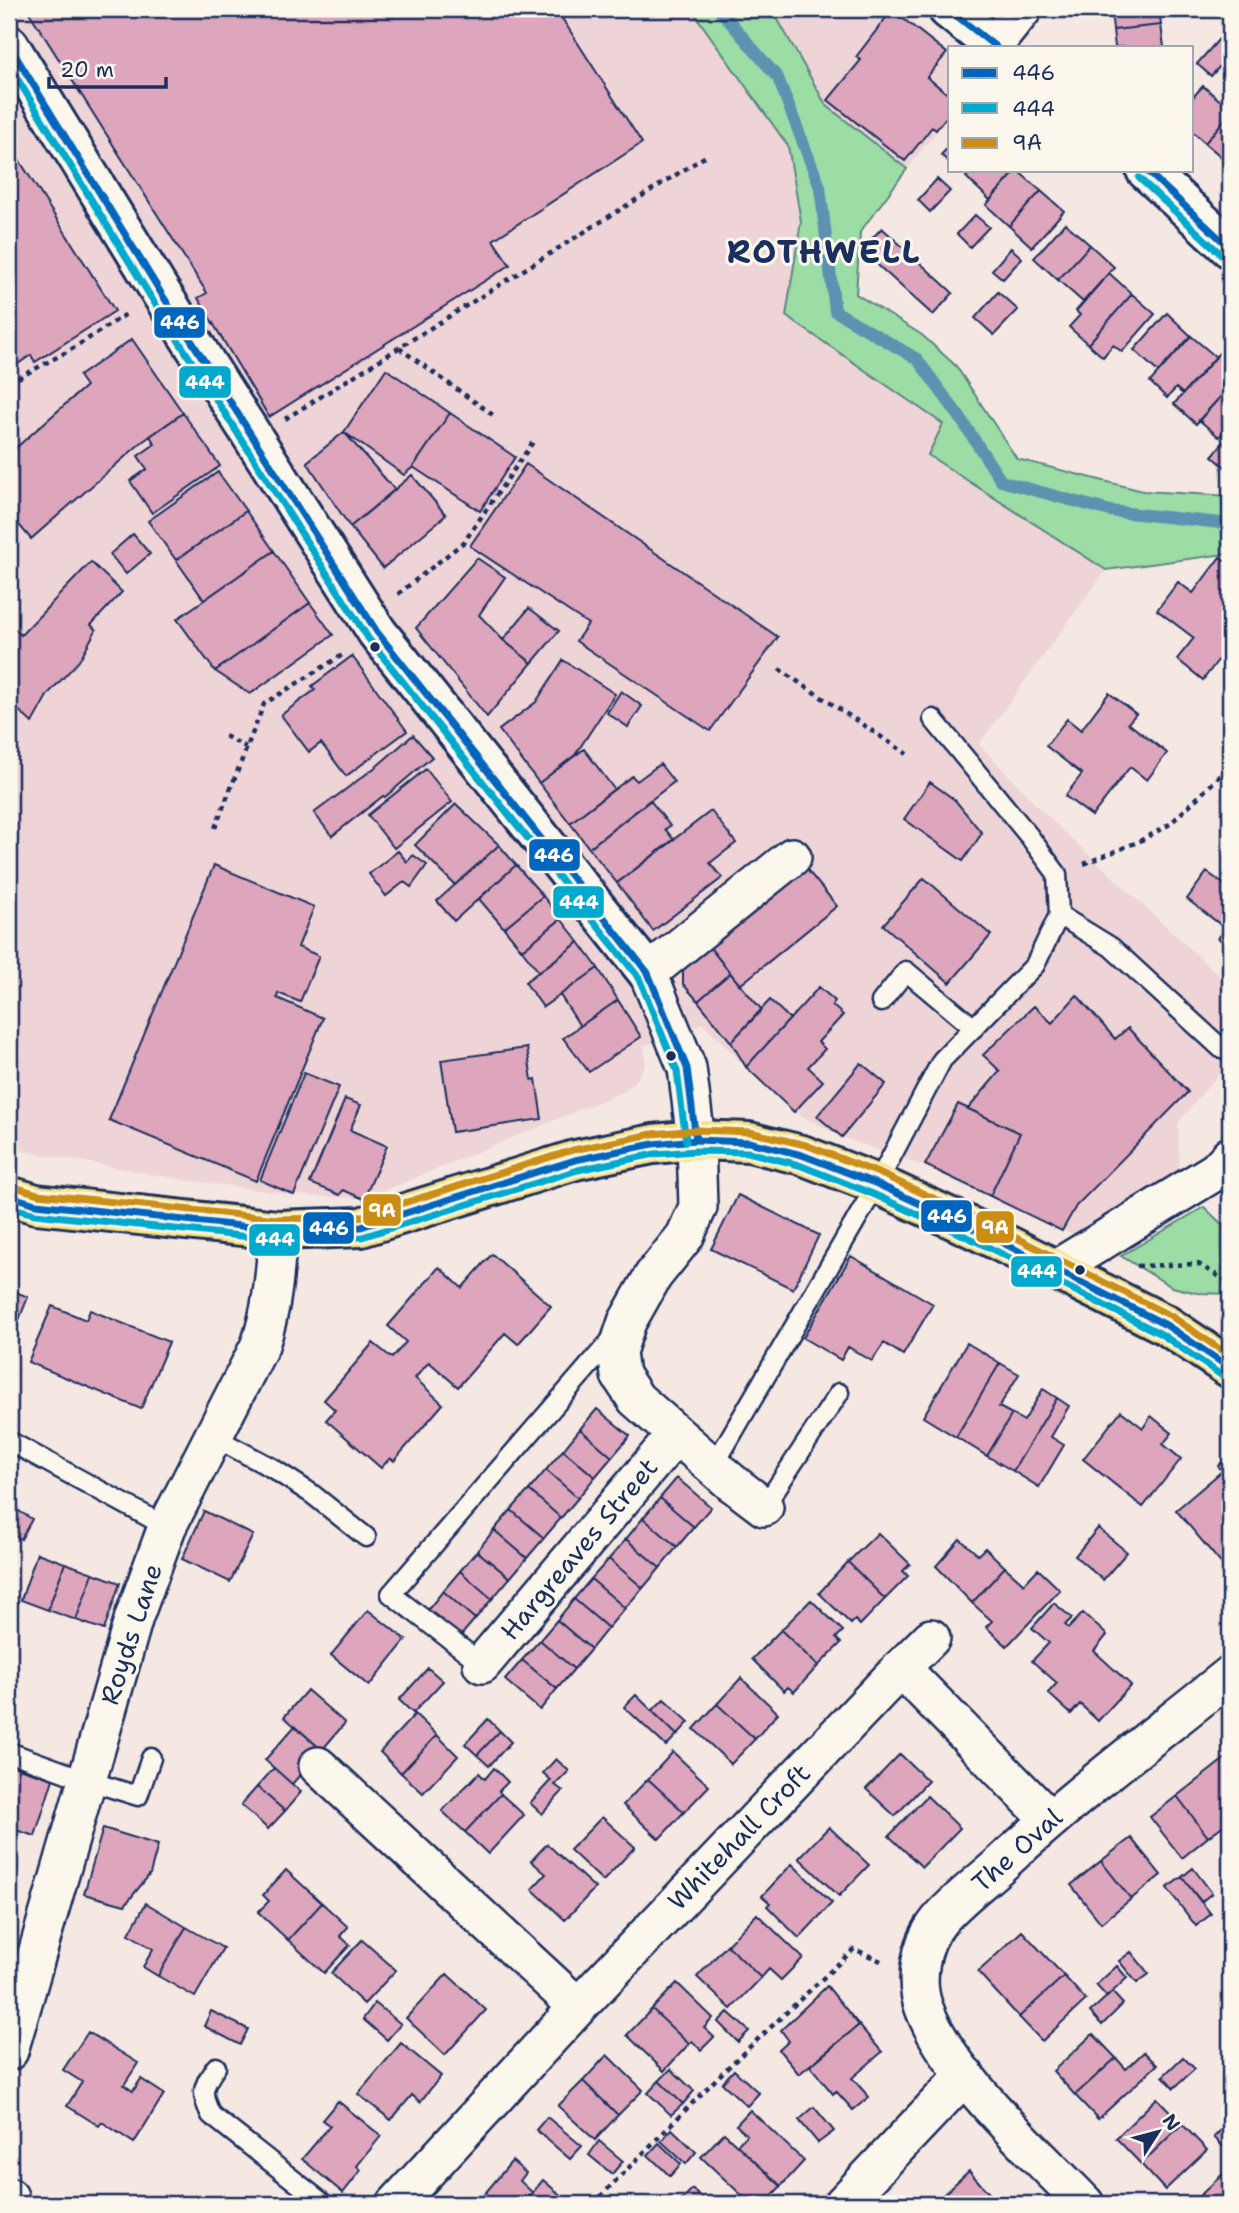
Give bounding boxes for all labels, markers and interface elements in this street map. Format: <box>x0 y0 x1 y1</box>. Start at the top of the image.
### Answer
scale bar <box>49 46 166 90</box>
legend <box>948 46 1194 172</box>
text: 20 m <box>60 56 114 84</box>
text: 446 <box>1012 59 1055 87</box>
text: 444 <box>1012 95 1055 123</box>
text: 9A <box>1012 129 1042 157</box>
district label: ROTHWELL <box>727 229 921 274</box>
line badge: 446 <box>153 306 206 339</box>
text: 446 <box>160 310 200 335</box>
line badge: 444 <box>178 365 232 399</box>
text: 444 <box>185 370 226 395</box>
unlabelled marker <box>368 640 382 654</box>
line badge: 446 <box>528 838 581 872</box>
text: 446 <box>534 843 574 868</box>
line badge: 444 <box>552 885 605 919</box>
text: 444 <box>559 890 600 915</box>
unlabelled marker <box>664 1049 678 1063</box>
line badge: 9A <box>362 1193 402 1227</box>
text: 9A <box>368 1198 396 1223</box>
line badge: 446 <box>920 1199 973 1233</box>
text: 446 <box>927 1204 967 1229</box>
line badge: 9A <box>975 1210 1015 1244</box>
line badge: 446 <box>302 1211 355 1245</box>
text: 9A <box>981 1215 1009 1240</box>
text: 446 <box>309 1216 349 1241</box>
line badge: 444 <box>248 1223 301 1257</box>
text: 444 <box>255 1227 296 1252</box>
line badge: 444 <box>1010 1255 1063 1288</box>
text: 444 <box>1017 1259 1058 1284</box>
unlabelled marker <box>1073 1263 1087 1277</box>
street label: Hargreaves Street <box>492 1450 665 1647</box>
street label: Royds Lane <box>91 1559 170 1709</box>
street label: Whitehall Croft <box>660 1756 818 1918</box>
street label: The Oval <box>964 1799 1070 1900</box>
north arrow <box>1124 2098 1194 2168</box>
text: N <box>1157 2109 1186 2136</box>

